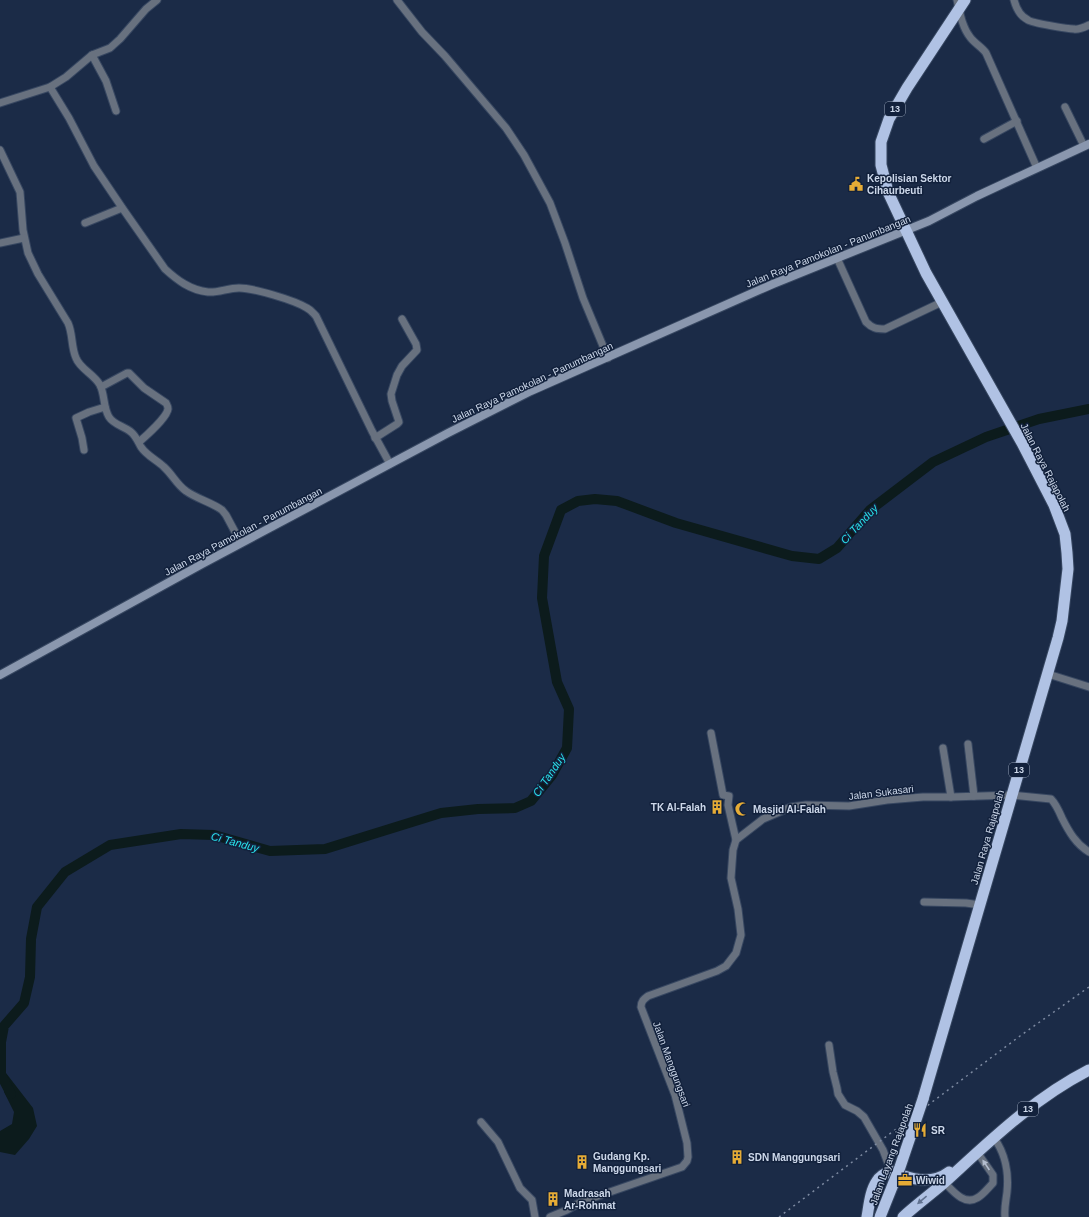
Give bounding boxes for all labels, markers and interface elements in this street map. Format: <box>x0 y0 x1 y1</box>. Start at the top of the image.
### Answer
road number: 13 <box>885 102 905 116</box>
place label: Kepolisian Sektor Cihaurbeuti <box>867 173 952 196</box>
public building icon: Kepolisian Sektor Cihaurbeuti <box>848 176 864 192</box>
street label: Jalan Raya Pamokolan - Panumbangan <box>744 213 912 290</box>
street label: Jalan Raya Pamokolan - Panumbangan <box>450 340 615 425</box>
street label: Jalan Raya Rajapolah <box>1018 421 1073 513</box>
street label: Jalan Raya Pamokolan - Panumbangan <box>163 485 324 578</box>
water label: Ci Tanduy <box>838 501 881 546</box>
water label: Ci Tanduy <box>530 750 569 799</box>
road number: 13 <box>1009 763 1029 777</box>
street label: Jalan Sukasari <box>848 783 914 802</box>
street label: Jalan Raya Rajapolah <box>969 789 1006 886</box>
building icon: TK Al-Falah <box>709 799 725 815</box>
mosque icon: Masjid Al-Falah <box>734 801 750 817</box>
place label: TK Al-Falah <box>651 802 706 813</box>
place label: Masjid Al-Falah <box>753 804 826 815</box>
water label: Ci Tanduy <box>210 830 262 855</box>
street label: Jalan Manggungsari <box>651 1020 692 1108</box>
street label: Jalan Layang Rajapolah <box>868 1102 915 1206</box>
road number: 13 <box>1018 1102 1038 1116</box>
restaurant icon: SR <box>912 1122 928 1138</box>
place label: SR <box>931 1125 946 1136</box>
building icon: SDN Manggungsari <box>729 1149 745 1165</box>
place label: Gudang Kp. Manggungsari <box>593 1151 662 1174</box>
place label: SDN Manggungsari <box>748 1152 840 1163</box>
building icon: Gudang Kp. Manggungsari <box>574 1154 590 1170</box>
one-way arrow <box>982 1160 990 1170</box>
office icon: Wiwid <box>897 1172 913 1188</box>
place label: Wiwid <box>916 1175 945 1186</box>
place label: Madrasah Ar-Rohmat <box>564 1188 616 1211</box>
building icon: Madrasah Ar-Rohmat <box>545 1191 561 1207</box>
one-way arrow <box>917 1196 928 1205</box>

